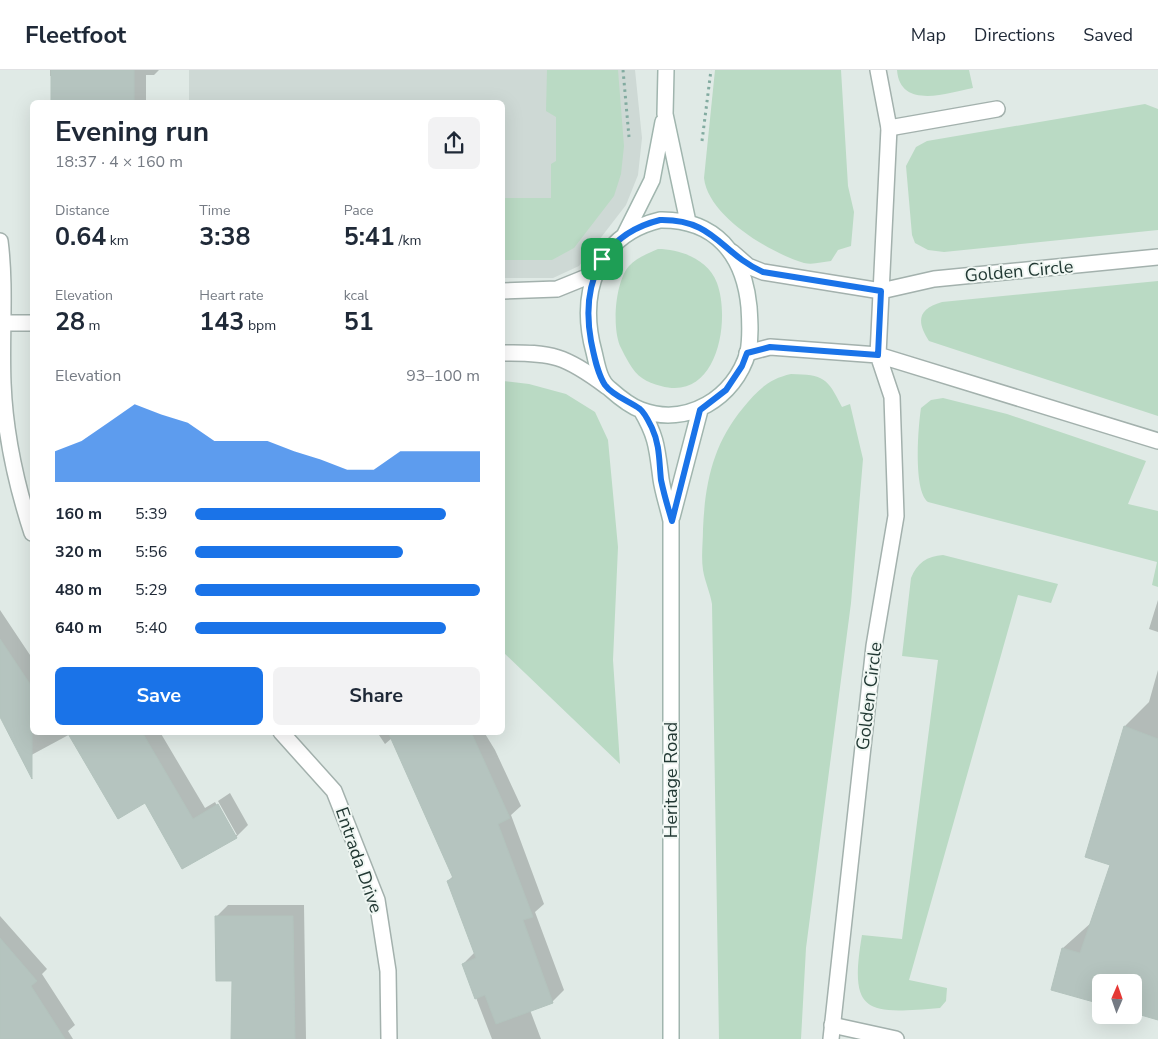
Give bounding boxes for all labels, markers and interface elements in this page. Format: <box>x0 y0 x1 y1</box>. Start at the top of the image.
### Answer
text: Fleetfoot <box>25 19 126 51</box>
text: Map <box>911 23 946 47</box>
text: Directions <box>974 23 1055 47</box>
text: Saved <box>1083 23 1133 47</box>
text: Evening run <box>55 113 209 151</box>
button: share <box>428 117 480 169</box>
text: 18:37 · 4 × 160 m <box>55 151 183 173</box>
text: Distance <box>55 201 109 220</box>
text: Time <box>199 201 230 220</box>
text: Pace <box>344 201 373 220</box>
text: 0.64 <box>55 220 106 254</box>
text: 3:38 <box>199 220 251 254</box>
text: 5:41 <box>344 220 395 254</box>
text: km <box>106 231 129 250</box>
text: /km <box>395 231 421 250</box>
pin <box>581 238 623 280</box>
icon: arrive <box>588 245 616 273</box>
street label: Golden Circle <box>964 254 1074 288</box>
text: Elevation <box>55 286 113 305</box>
text: Heart rate <box>199 286 263 305</box>
text: kcal <box>344 286 368 305</box>
text: 28 <box>55 305 85 339</box>
text: 143 <box>199 305 244 339</box>
text: 51 <box>344 305 374 339</box>
text: m <box>85 316 101 335</box>
text: bpm <box>244 316 276 335</box>
text: Elevation <box>55 365 121 387</box>
text: 93–100 m <box>406 365 480 387</box>
text: 160 m <box>55 503 102 525</box>
text: 5:39 <box>135 503 167 525</box>
text: 320 m <box>55 541 102 563</box>
text: 5:56 <box>135 541 167 563</box>
text: 480 m <box>55 579 102 601</box>
text: 5:29 <box>135 579 167 601</box>
text: 640 m <box>55 617 102 639</box>
text: 5:40 <box>135 617 167 639</box>
street label: Golden Circle <box>850 640 888 752</box>
button: Save <box>55 667 263 725</box>
button: Share <box>273 667 480 725</box>
street label: Heritage Road <box>659 722 683 838</box>
street label: Entrada Drive <box>330 804 388 916</box>
north arrow <box>1092 974 1142 1024</box>
map controls <box>1092 974 1142 1024</box>

